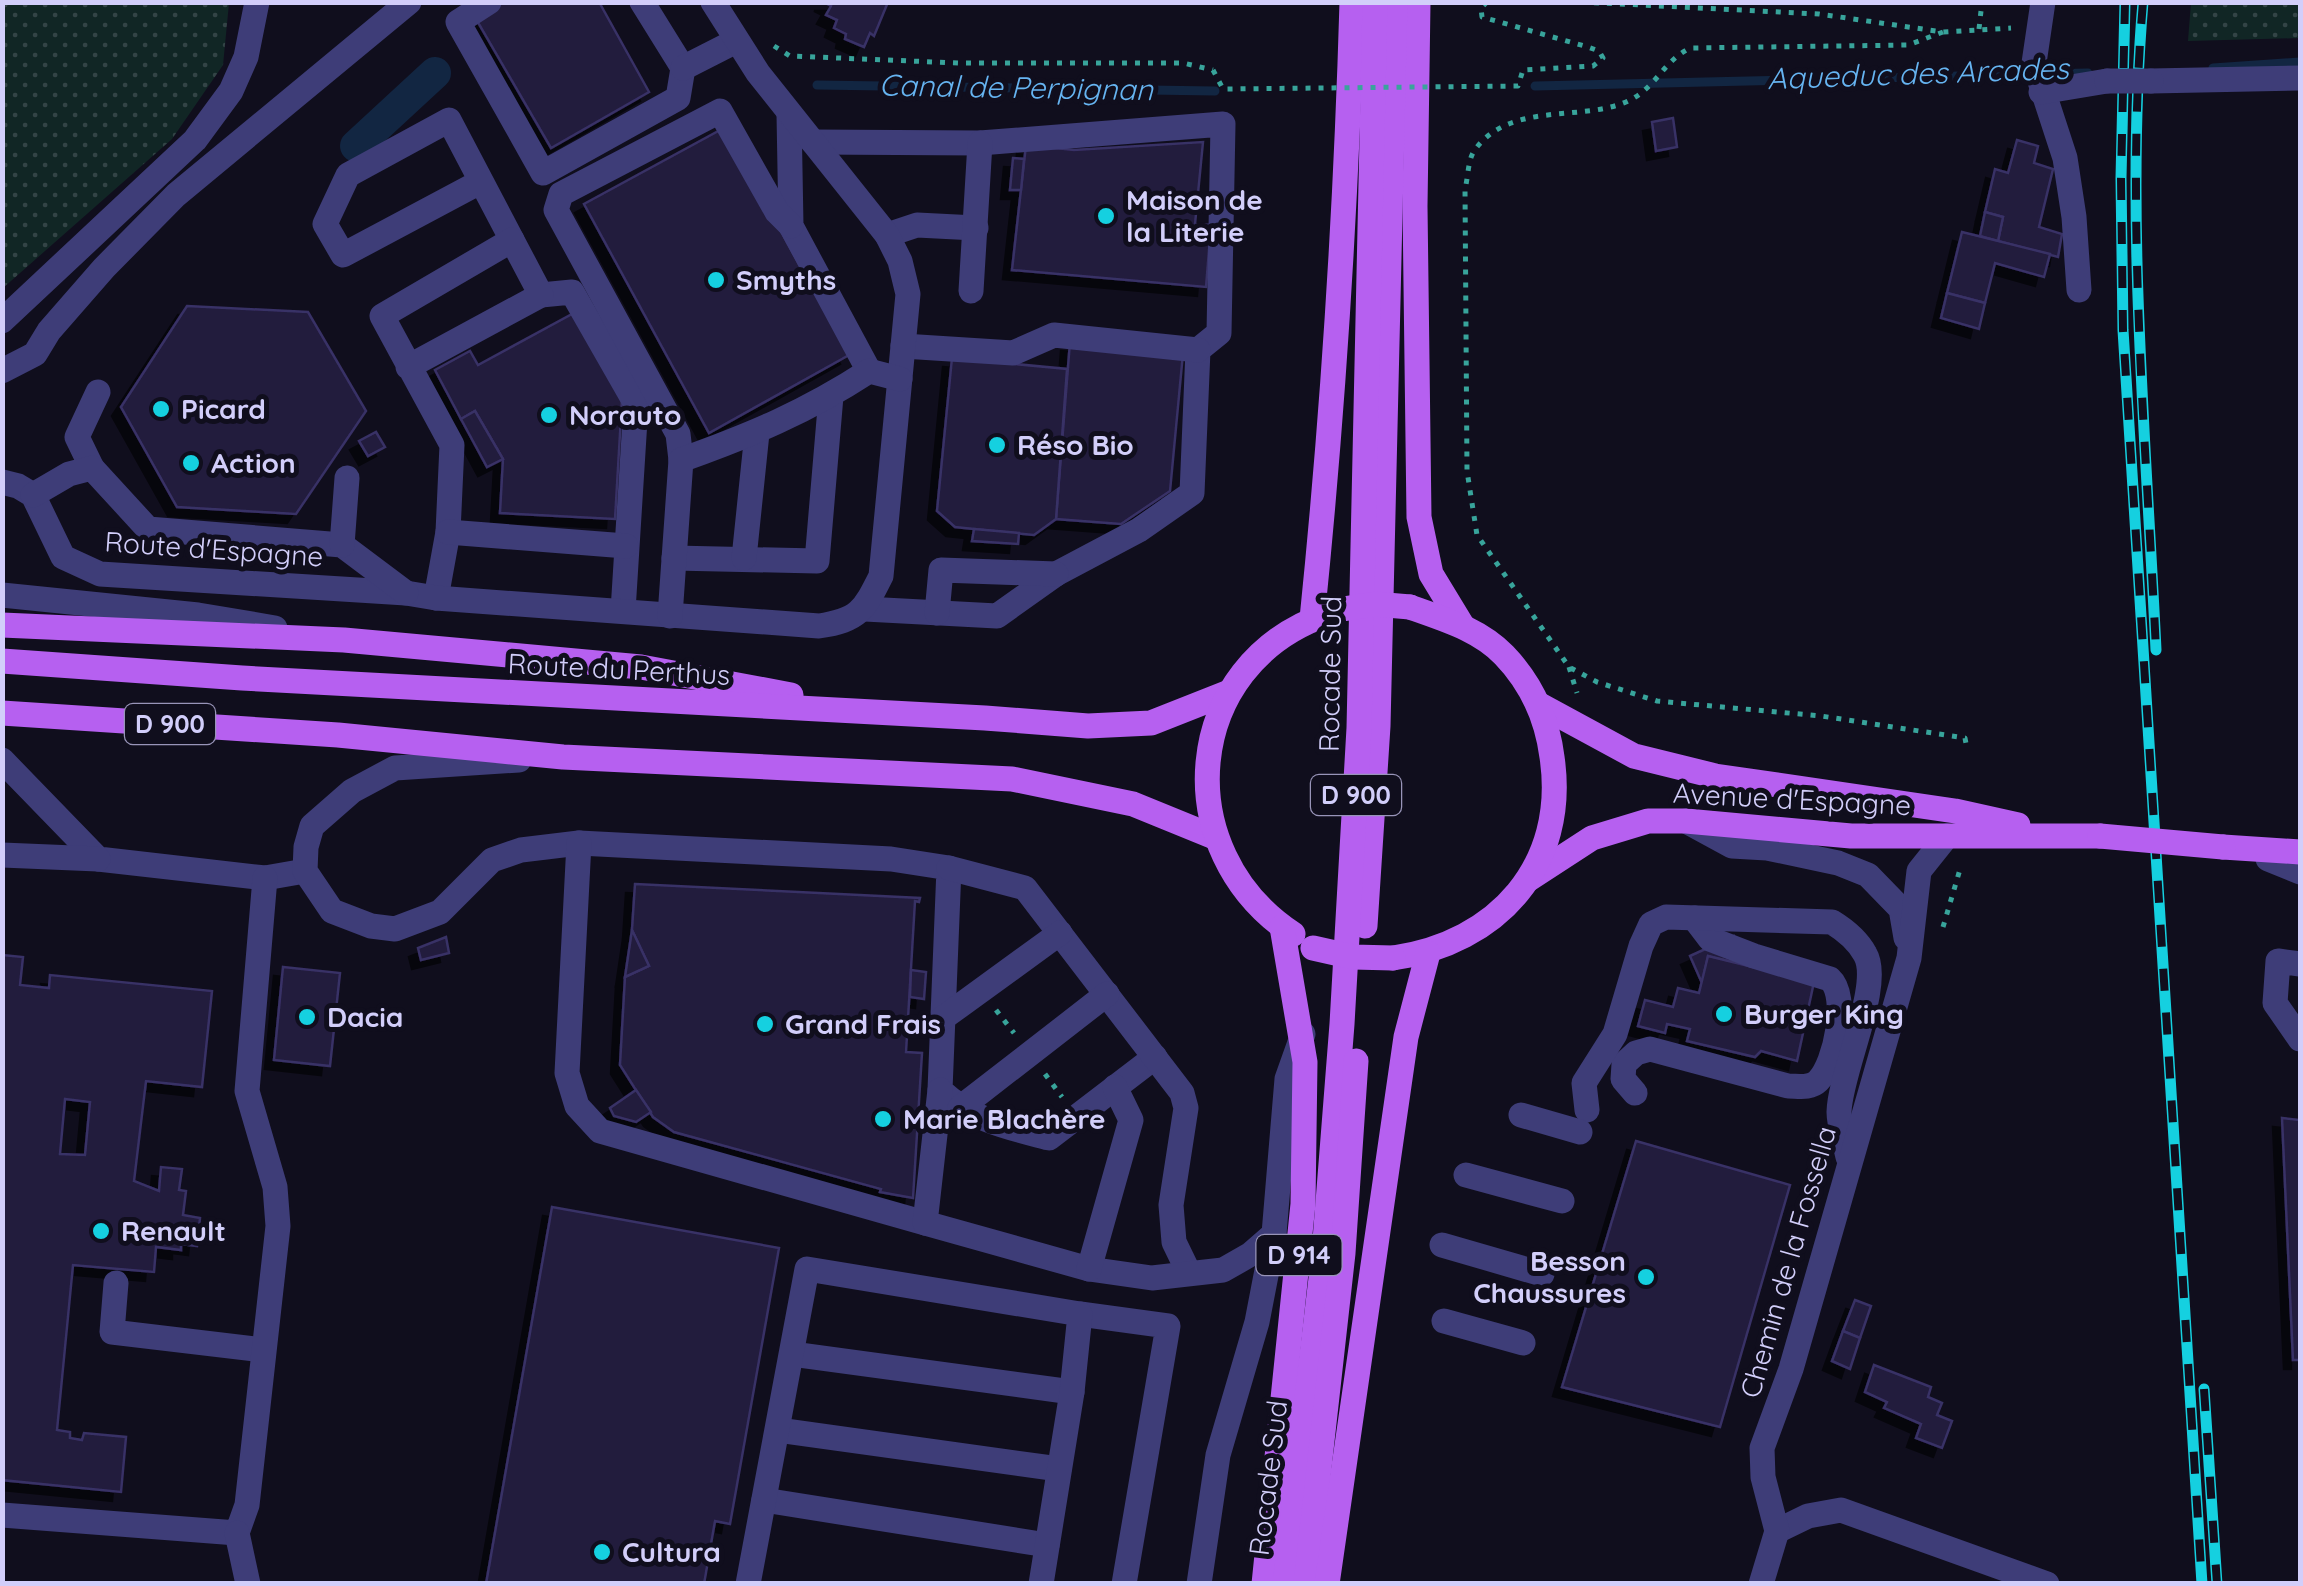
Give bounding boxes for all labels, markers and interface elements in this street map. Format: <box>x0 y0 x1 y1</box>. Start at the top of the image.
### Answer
water label: Aqueduc des Arcades <box>1767 49 2071 97</box>
water label: Canal de Perpignan <box>879 66 1154 108</box>
place label: Maison de la Literie <box>1126 182 1263 249</box>
marker: Maison de la Literie <box>1095 205 1117 227</box>
place label: Smyths <box>736 262 836 297</box>
marker: Smyths <box>705 269 727 291</box>
place label: Picard <box>181 391 266 426</box>
place label: Norauto <box>569 397 681 432</box>
marker: Picard <box>150 398 172 420</box>
marker: Norauto <box>538 404 560 426</box>
place label: Réso Bio <box>1017 427 1134 462</box>
marker: Réso Bio <box>986 434 1008 456</box>
place label: Action <box>211 445 296 480</box>
marker: Action <box>180 452 202 474</box>
street label: Route d'Espagne <box>104 523 325 574</box>
street label: Rocade Sud <box>1311 596 1348 752</box>
street label: Route du Perthus <box>507 645 731 692</box>
road number: D 900 <box>125 704 215 744</box>
road number: D 900 <box>1311 775 1401 815</box>
street label: Avenue d'Espagne <box>1672 775 1912 822</box>
place label: Burger King <box>1744 996 1904 1031</box>
place label: Dacia <box>327 999 403 1034</box>
marker: Burger King <box>1713 1003 1735 1025</box>
marker: Dacia <box>296 1006 318 1028</box>
place label: Grand Frais <box>785 1006 941 1041</box>
marker: Grand Frais <box>754 1013 776 1035</box>
place label: Marie Blachère <box>903 1101 1106 1136</box>
marker: Marie Blachère <box>872 1108 894 1130</box>
street label: Chemin de la Fossella <box>1732 1122 1843 1402</box>
place label: Renault <box>121 1213 226 1248</box>
marker: Renault <box>90 1220 112 1242</box>
road number: D 914 <box>1256 1235 1342 1275</box>
place label: Besson Chaussures <box>1473 1243 1626 1310</box>
marker: Besson Chaussures <box>1635 1266 1657 1288</box>
street label: Rocade Sud <box>1241 1398 1294 1558</box>
place label: Cultura <box>622 1534 721 1569</box>
marker: Cultura <box>591 1541 613 1563</box>

